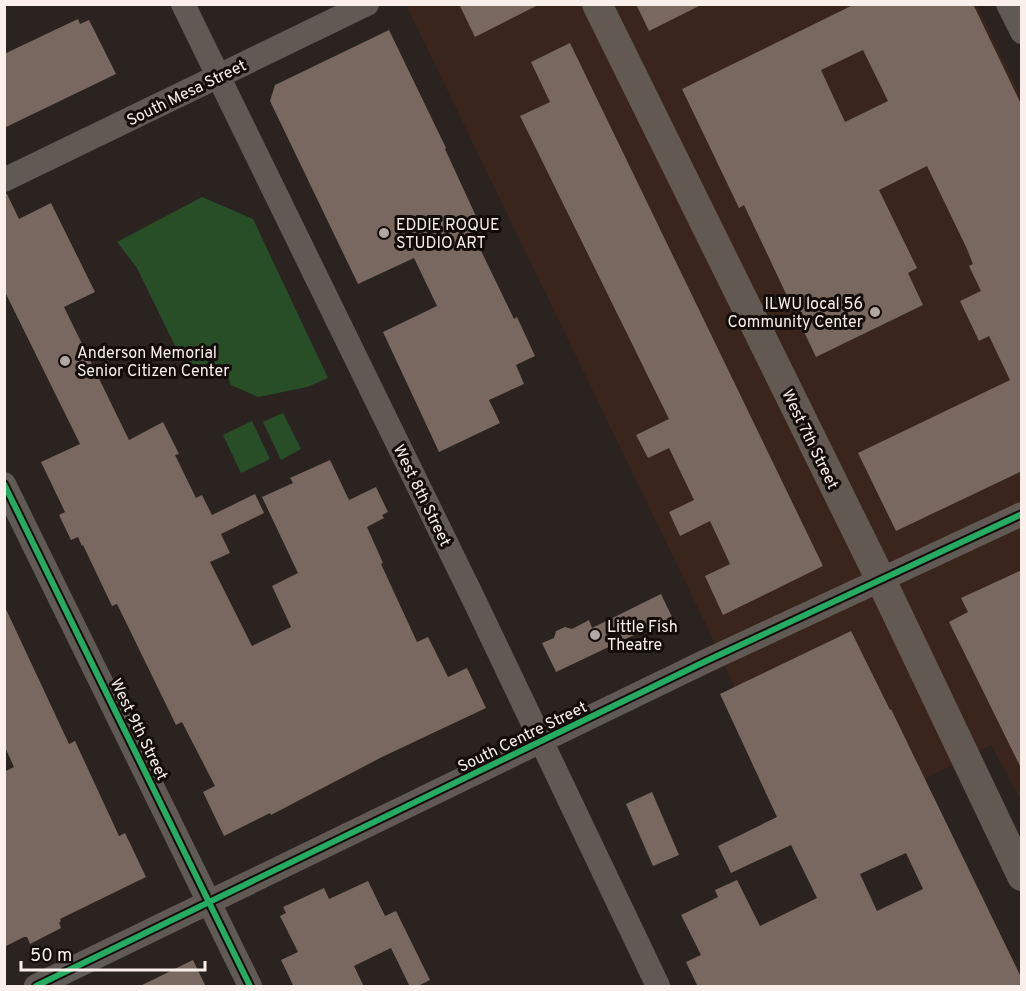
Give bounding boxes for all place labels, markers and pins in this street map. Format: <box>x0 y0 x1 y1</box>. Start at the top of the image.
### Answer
place label: EDDIE ROQUE STUDIO ART <box>396 216 500 254</box>
marker: EDDIE ROQUE STUDIO ART <box>377 226 391 240</box>
place label: ILWU local 56 Community Center <box>727 295 863 333</box>
marker: ILWU local 56 Community Center <box>868 305 882 319</box>
place label: Anderson Memorial Senior Citizen Center <box>77 344 229 382</box>
marker: Anderson Memorial Senior Citizen Center <box>58 354 72 368</box>
place label: Little Fish Theatre <box>607 618 678 656</box>
marker: Little Fish Theatre <box>588 628 602 642</box>

